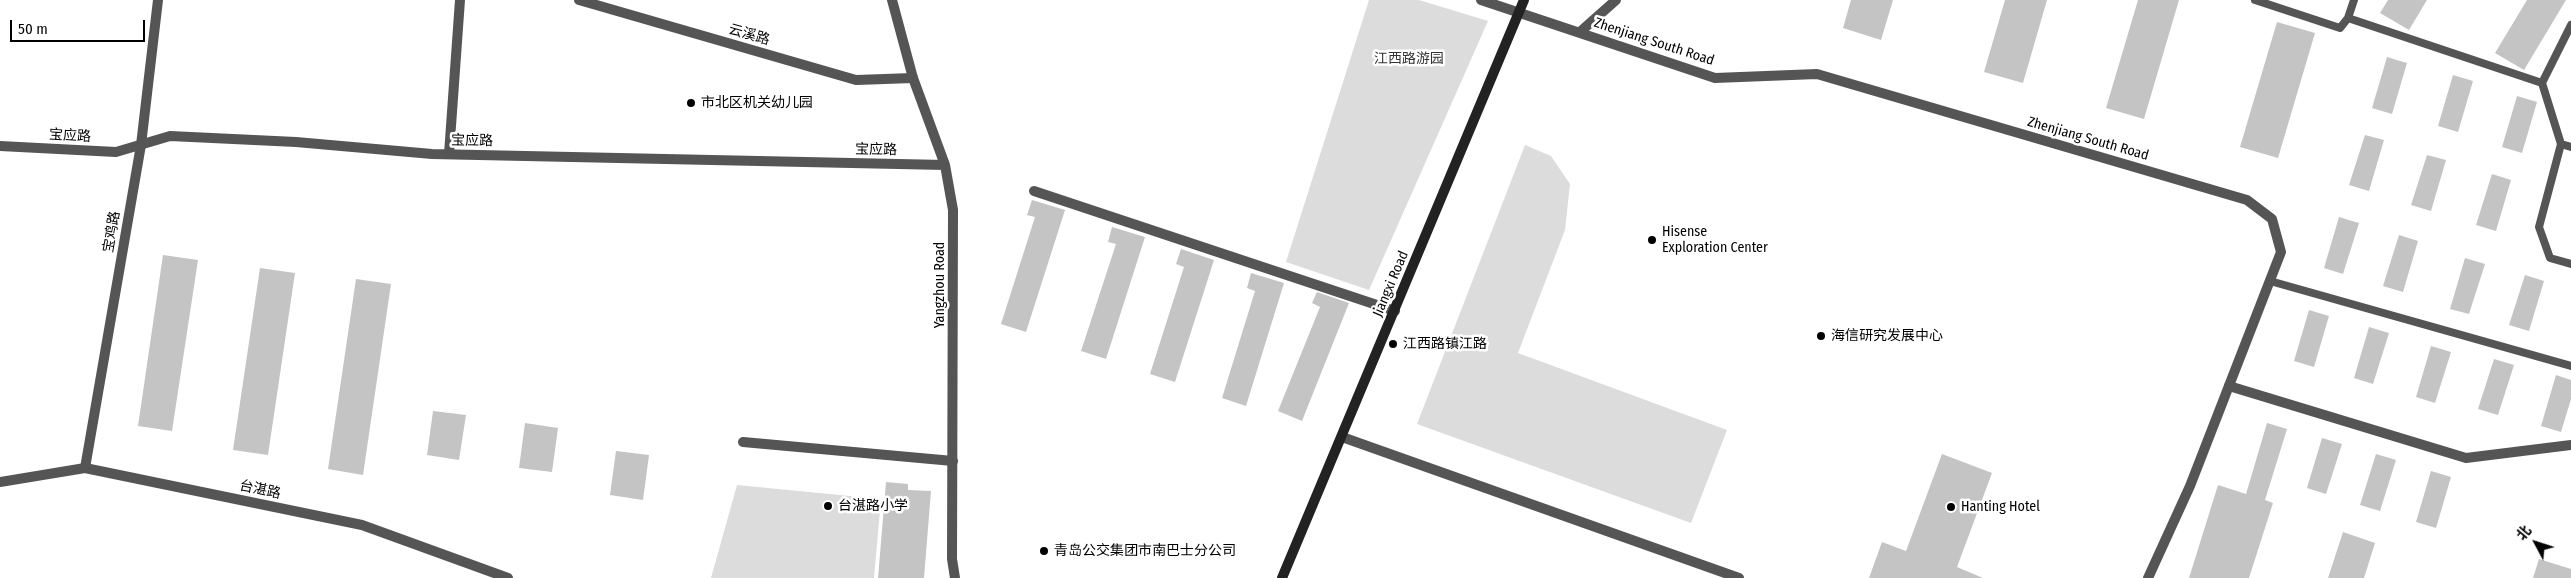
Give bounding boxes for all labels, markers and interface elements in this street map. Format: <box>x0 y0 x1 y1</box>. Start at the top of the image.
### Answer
scale bar <box>12 10 148 42</box>
street label: Zhenjiang South Road <box>1592 15 1716 69</box>
text: 50 m <box>18 20 48 38</box>
street label: 云溪路 <box>726 21 772 49</box>
park label: 江西路游园 <box>1374 51 1444 67</box>
place label: 市北区机关幼儿园 <box>701 95 813 111</box>
marker: 市北区机关幼儿园 <box>685 97 697 109</box>
street label: Zhenjiang South Road <box>2025 114 2151 164</box>
street label: 宝应路 <box>49 127 91 145</box>
street label: 宝应路 <box>451 132 493 150</box>
street label: 宝应路 <box>855 141 897 159</box>
street label: 宝鸡路 <box>100 210 124 254</box>
place label: Hisense Exploration Center <box>1662 224 1768 256</box>
marker: Hisense Exploration Center <box>1646 234 1658 246</box>
street label: Yangzhou Road <box>932 242 948 328</box>
street label: Jiangxi Road <box>1370 248 1412 320</box>
place label: 海信研究发展中心 <box>1831 328 1943 344</box>
marker: 海信研究发展中心 <box>1815 330 1827 342</box>
place label: 江西路镇江路 <box>1403 336 1487 352</box>
marker: 江西路镇江路 <box>1387 338 1399 350</box>
street label: 台湛路 <box>238 477 282 503</box>
place label: 台湛路小学 <box>838 498 908 514</box>
place label: Hanting Hotel <box>1961 499 2040 515</box>
marker: 台湛路小学 <box>822 500 834 512</box>
marker: Hanting Hotel <box>1945 501 1957 513</box>
north arrow <box>2511 518 2561 568</box>
text: 北 <box>2513 522 2535 544</box>
place label: 青岛公交集团市南巴士分公司 <box>1054 543 1236 559</box>
marker: 青岛公交集团市南巴士分公司 <box>1038 545 1050 557</box>

